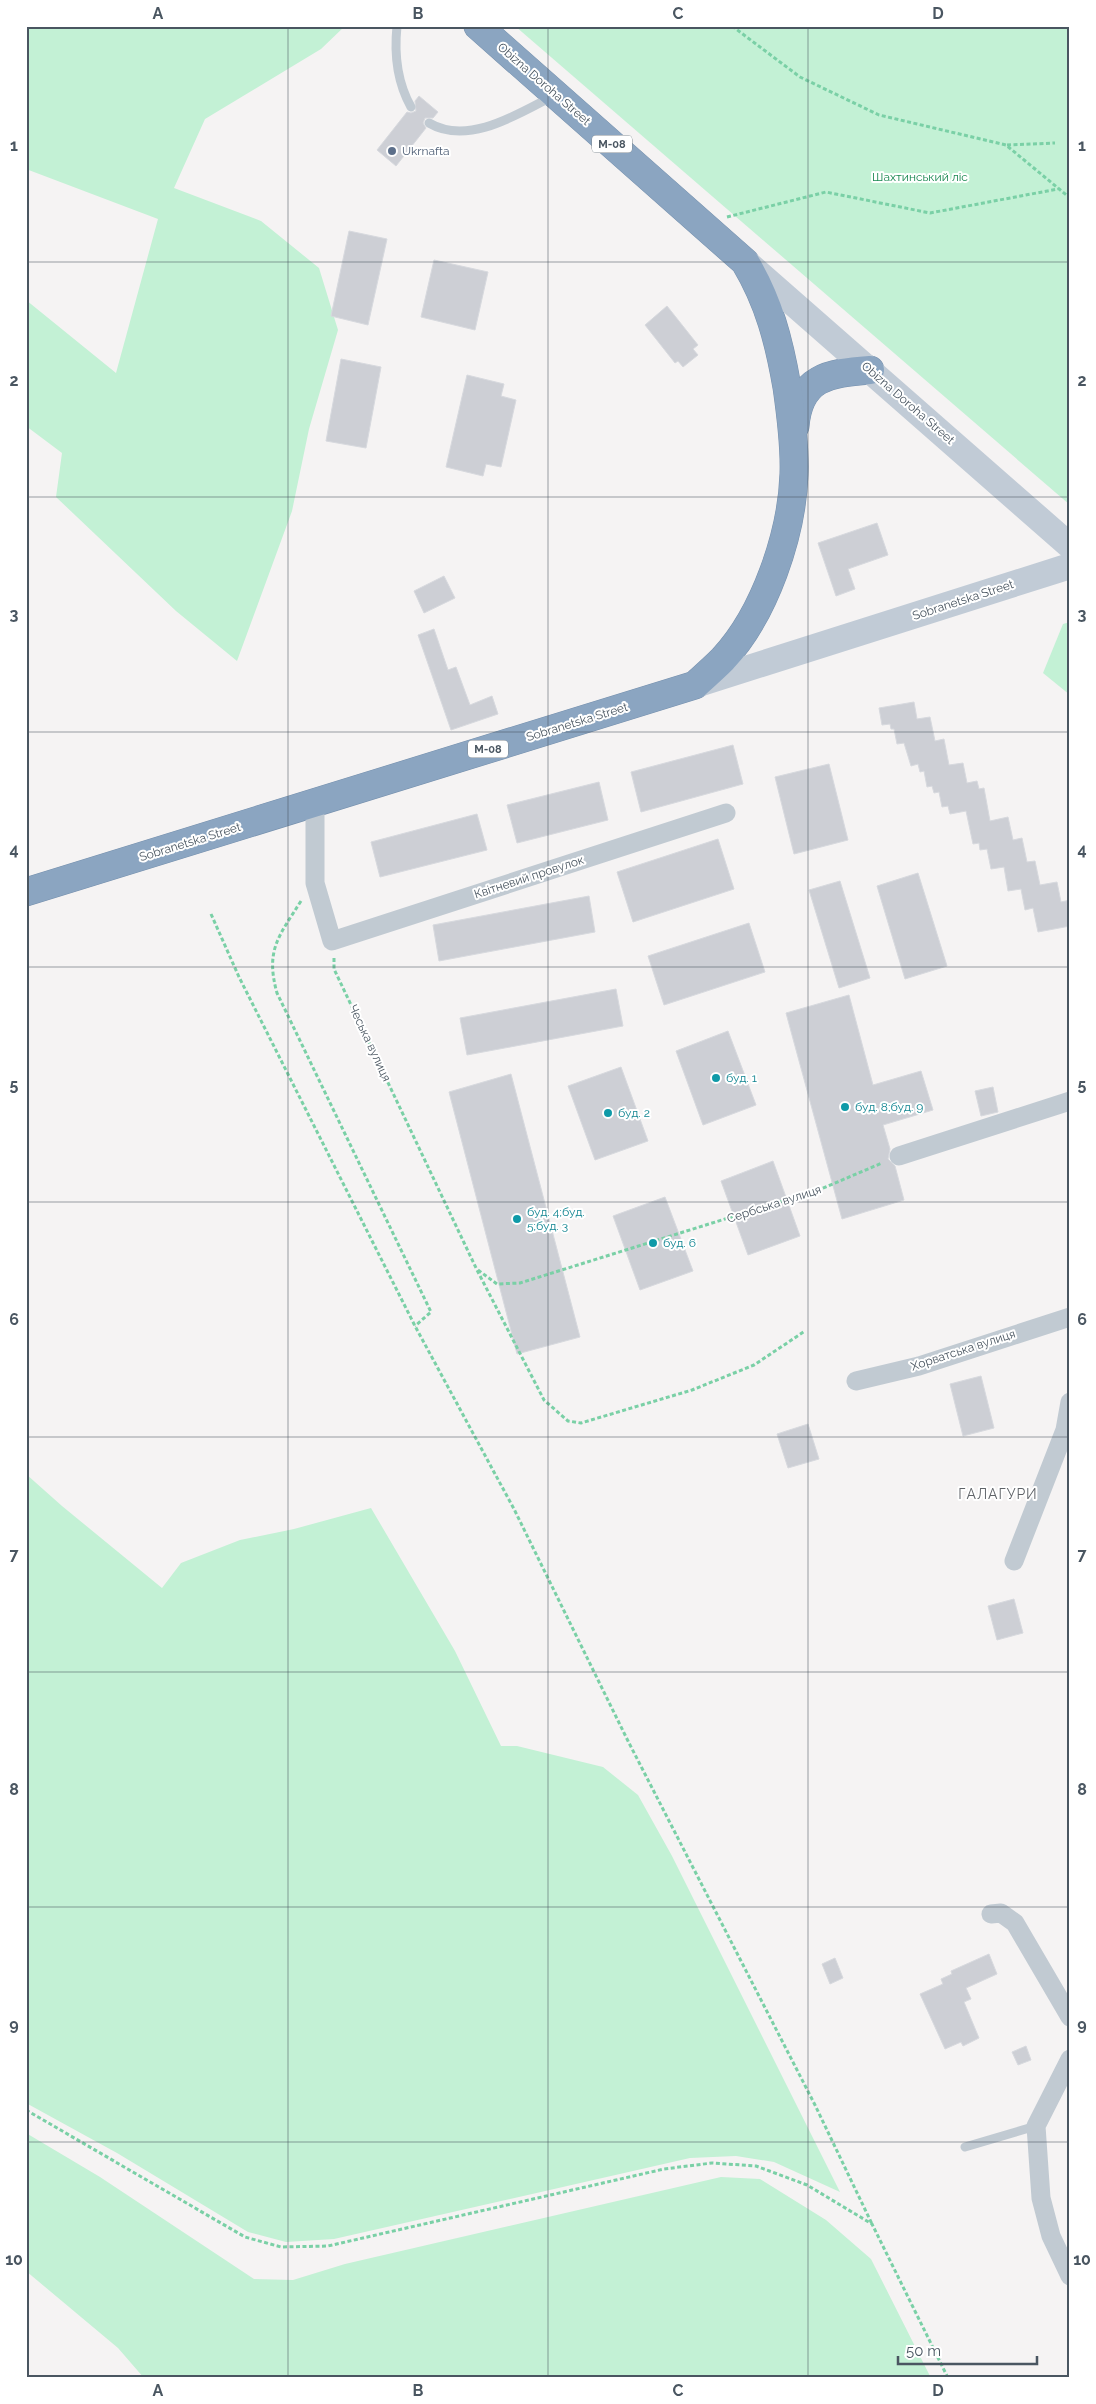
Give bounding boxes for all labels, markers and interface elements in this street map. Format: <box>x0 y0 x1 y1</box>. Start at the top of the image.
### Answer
text: A <box>153 4 164 23</box>
text: B <box>413 4 424 23</box>
text: C <box>673 4 684 23</box>
text: D <box>932 4 944 23</box>
street label: Obizna Doroha Street <box>495 40 593 128</box>
text: 1 <box>10 136 18 155</box>
road number: М-08 <box>592 136 632 152</box>
text: 1 <box>1078 136 1086 155</box>
place label: Ukrnafta <box>402 144 450 158</box>
marker: Ukrnafta <box>386 145 398 157</box>
park label: Шахтинський ліс <box>872 170 968 184</box>
street label: Obizna Doroha Street <box>859 359 957 447</box>
text: 2 <box>9 371 19 390</box>
text: 2 <box>1077 371 1087 390</box>
street label: Sobranetska Street <box>911 577 1015 623</box>
text: 3 <box>10 605 19 624</box>
text: 3 <box>1078 605 1087 624</box>
street label: Sobranetska Street <box>524 700 630 744</box>
road number: М-08 <box>468 741 508 758</box>
street label: Sobranetska Street <box>137 820 243 864</box>
text: 4 <box>9 840 19 859</box>
text: 4 <box>1077 840 1087 859</box>
street label: Квітневий провулок <box>472 853 586 901</box>
street label: Чеська вулиця <box>346 1002 394 1084</box>
place label: буд. 1 <box>726 1071 757 1085</box>
marker: буд. 1 <box>710 1072 722 1084</box>
text: 5 <box>10 1075 19 1094</box>
text: 5 <box>1078 1075 1087 1094</box>
place label: буд. 8;буд. 9 <box>855 1100 923 1114</box>
marker: буд. 8;буд. 9 <box>839 1101 851 1113</box>
place label: буд. 2 <box>618 1106 650 1120</box>
marker: буд. 2 <box>602 1107 614 1119</box>
street label: Сербська вулиця <box>725 1182 823 1226</box>
place label: буд. 4;буд. 5;буд. 3 <box>527 1205 585 1233</box>
marker: буд. 4;буд. 5;буд. 3 <box>511 1213 523 1225</box>
place label: буд. 6 <box>663 1236 696 1250</box>
marker: буд. 6 <box>647 1237 659 1249</box>
text: 6 <box>9 1310 19 1329</box>
text: 6 <box>1077 1310 1087 1329</box>
street label: Хорватська вулиця <box>909 1326 1017 1374</box>
district label: ГАЛАГУРИ <box>958 1486 1038 1502</box>
text: 7 <box>10 1545 19 1564</box>
text: 7 <box>1078 1545 1087 1564</box>
text: 8 <box>9 1780 19 1799</box>
text: 8 <box>1077 1780 1087 1799</box>
text: 9 <box>9 2015 19 2034</box>
text: 9 <box>1077 2015 1087 2034</box>
text: 10 <box>5 2250 23 2269</box>
text: 10 <box>1073 2250 1091 2269</box>
scale bar <box>898 2334 1037 2366</box>
text: 50 m <box>906 2342 941 2360</box>
text: A <box>153 2381 164 2400</box>
text: B <box>413 2381 424 2400</box>
text: C <box>673 2381 684 2400</box>
text: D <box>932 2381 944 2400</box>

